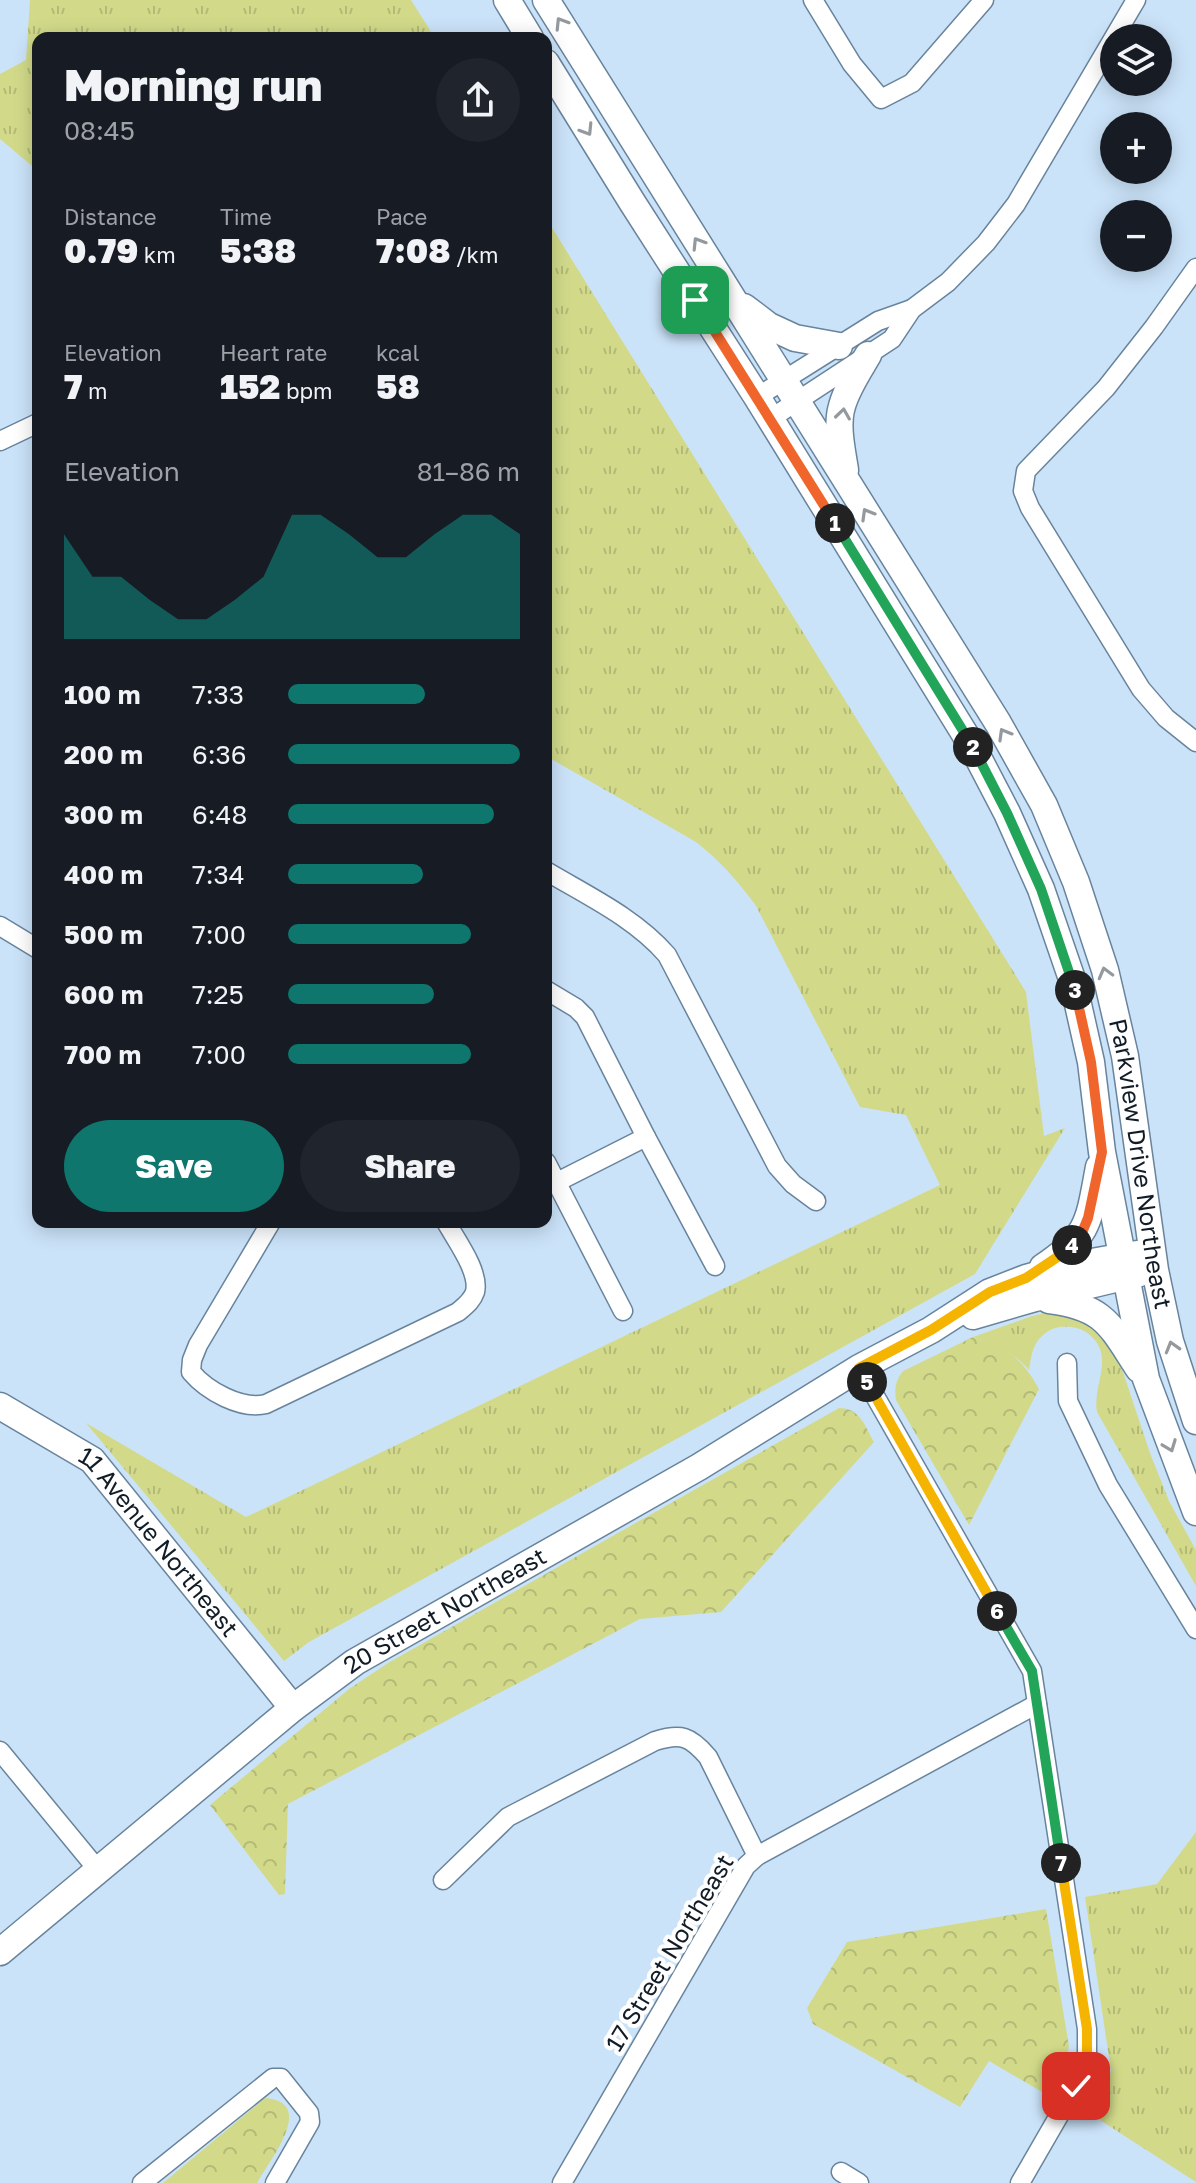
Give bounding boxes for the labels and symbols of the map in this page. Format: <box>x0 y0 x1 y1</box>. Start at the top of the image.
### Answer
one-way arrow <box>555 17 570 32</box>
one-way arrow <box>577 121 593 136</box>
one-way arrow <box>693 237 708 252</box>
pin <box>661 266 729 334</box>
one-way arrow <box>834 407 851 420</box>
pin: 1 <box>815 503 855 543</box>
one-way arrow <box>861 508 877 522</box>
pin: 2 <box>953 727 993 767</box>
one-way arrow <box>998 728 1014 743</box>
one-way arrow <box>1098 966 1114 980</box>
pin: 3 <box>1055 970 1095 1010</box>
street label: Parkview Drive Northeast <box>1104 1016 1179 1311</box>
pin: 4 <box>1052 1225 1092 1265</box>
one-way arrow <box>1165 1340 1181 1354</box>
pin: 5 <box>847 1362 887 1402</box>
one-way arrow <box>1160 1438 1177 1452</box>
street label: 11 Avenue Northeast <box>74 1440 245 1642</box>
street label: 20 Street Northeast <box>337 1541 551 1679</box>
pin: 6 <box>977 1591 1017 1631</box>
pin: 7 <box>1041 1843 1081 1883</box>
street label: 17 Street Northeast <box>599 1849 739 2056</box>
pin <box>1042 2052 1110 2120</box>

